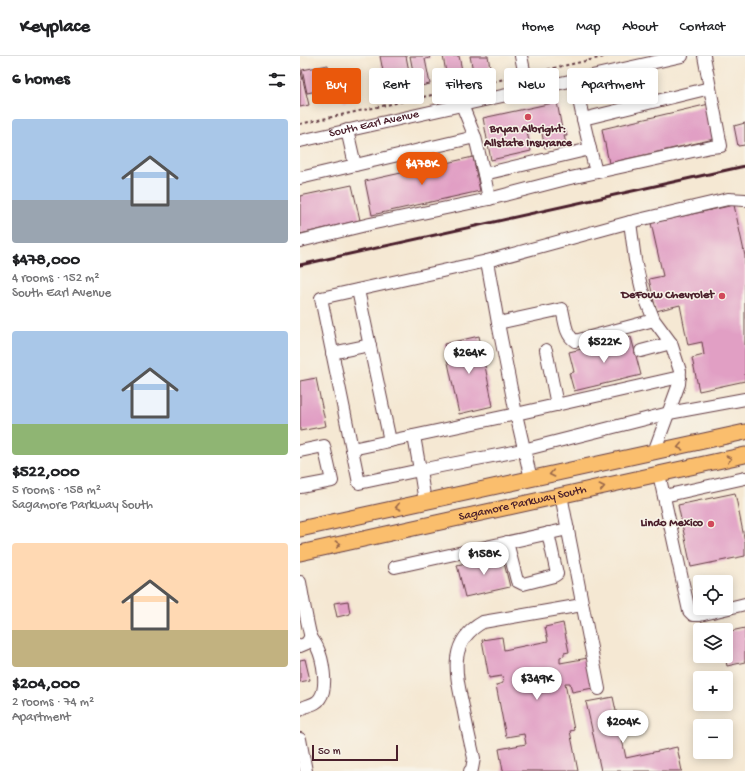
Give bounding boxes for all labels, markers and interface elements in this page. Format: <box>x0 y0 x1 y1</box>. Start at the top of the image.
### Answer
text: Keyplace <box>20 16 90 39</box>
text: Home <box>522 19 554 36</box>
text: Map <box>576 19 600 36</box>
text: About <box>622 19 658 36</box>
text: Contact <box>680 19 725 36</box>
chip: Buy <box>312 68 361 104</box>
chip: Rent <box>369 68 424 104</box>
chip: Filters <box>432 68 496 104</box>
chip: New <box>504 68 559 104</box>
chip: Apartment <box>567 68 658 104</box>
icon: filters <box>266 69 288 91</box>
text: 6 homes <box>12 70 70 90</box>
street label: South Earl Avenue <box>328 108 421 141</box>
marker: Bryan Albright: Allstate Insurance <box>523 112 533 122</box>
place label: Bryan Albright: Allstate Insurance <box>483 123 573 151</box>
icon: home <box>114 145 186 217</box>
pin: $478K <box>394 152 450 186</box>
text: $478K <box>405 157 439 172</box>
text: $478,000 <box>12 251 80 271</box>
text: 4 rooms · 152 m² <box>12 271 100 286</box>
text: South Earl Avenue <box>12 286 111 301</box>
place label: DeFouw Chevrolet <box>620 289 715 303</box>
marker: DeFouw Chevrolet <box>717 291 727 301</box>
pin: $522K <box>576 330 632 364</box>
text: $522K <box>588 335 620 350</box>
pin: $264K <box>441 341 497 375</box>
text: $264K <box>453 346 485 361</box>
icon: home <box>114 357 186 429</box>
one-way arrow <box>676 442 683 450</box>
one-way arrow <box>726 455 732 463</box>
text: $522,000 <box>12 463 80 483</box>
one-way arrow <box>549 470 556 478</box>
text: 5 rooms · 158 m² <box>12 483 101 498</box>
street label: Sagamore Parkway South <box>458 483 588 525</box>
one-way arrow <box>599 483 605 491</box>
text: Sagamore Parkway South <box>12 498 153 513</box>
one-way arrow <box>395 503 401 511</box>
place label: Lindo Mexico <box>640 517 704 531</box>
marker: Lindo Mexico <box>706 519 716 529</box>
one-way arrow <box>335 541 341 549</box>
pin: $158K <box>456 542 512 576</box>
text: $158K <box>468 547 500 562</box>
icon: home <box>114 569 186 641</box>
map controls <box>693 575 733 759</box>
button: locate <box>693 575 733 615</box>
button: layers <box>693 623 733 663</box>
pin: $349K <box>509 667 565 701</box>
button: + <box>693 671 733 711</box>
text: $349K <box>521 672 553 687</box>
text: $204,000 <box>12 675 80 695</box>
text: 2 rooms · 74 m² <box>12 695 94 710</box>
text: Apartment <box>12 710 71 725</box>
pin: $204K <box>595 710 651 744</box>
text: $204K <box>607 715 639 730</box>
button: − <box>693 719 733 759</box>
scale bar <box>312 743 398 762</box>
text: 50 m <box>318 746 340 758</box>

